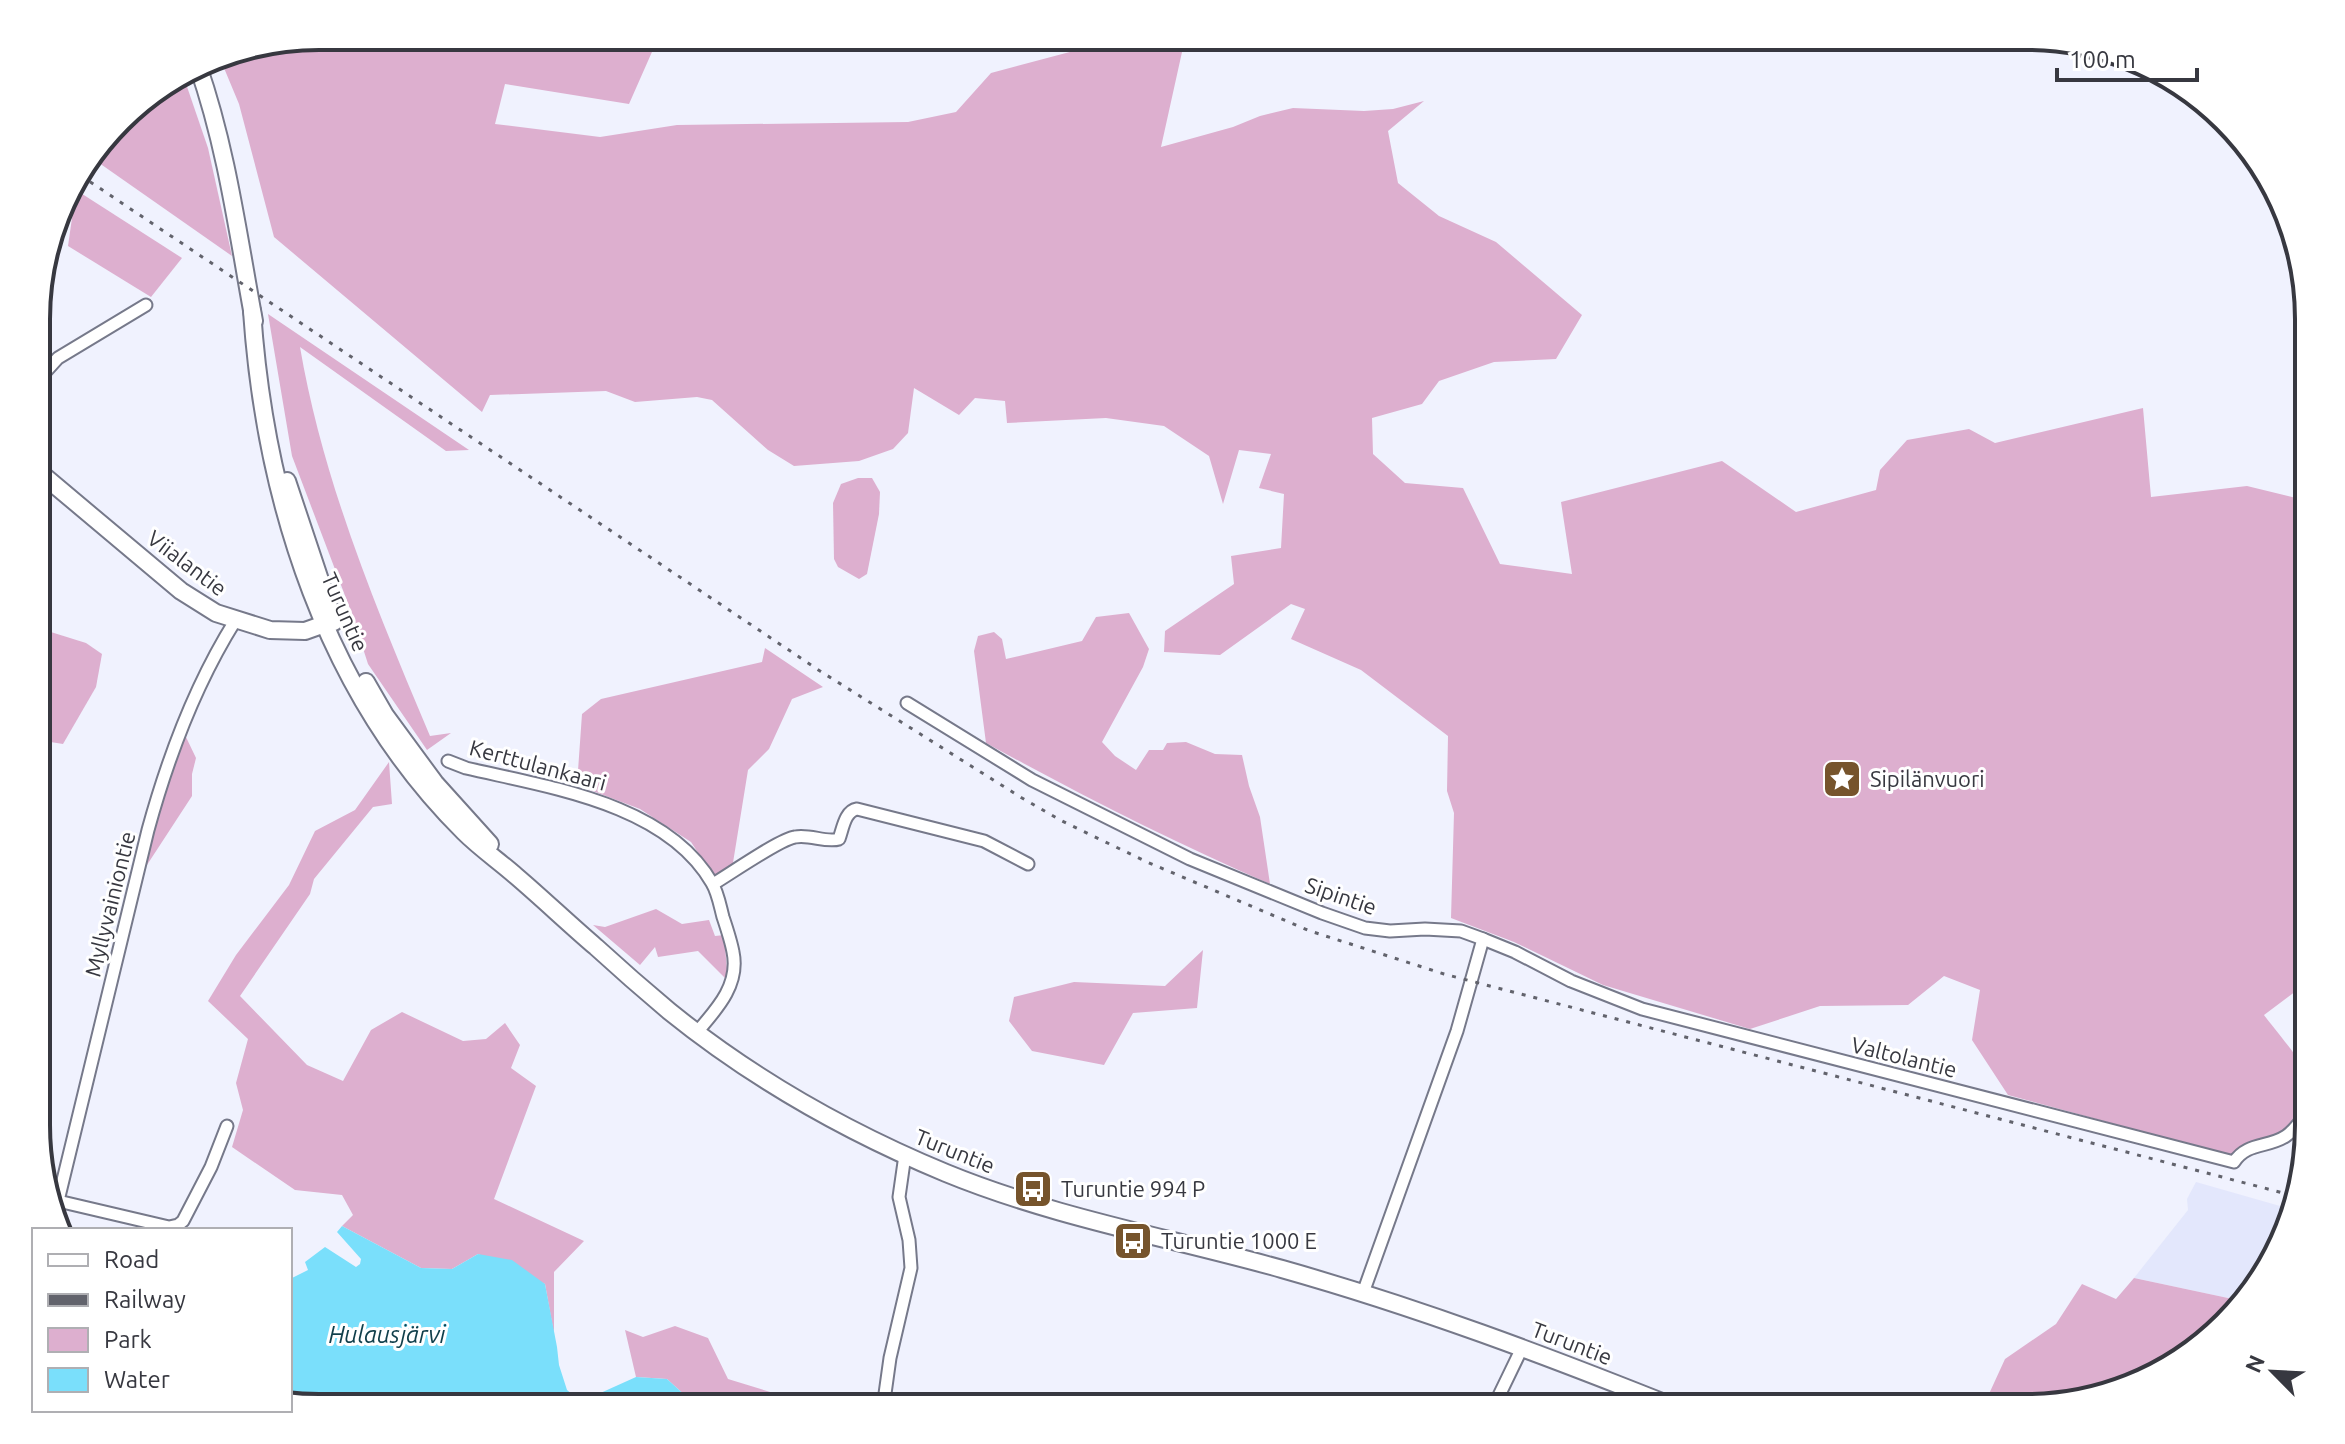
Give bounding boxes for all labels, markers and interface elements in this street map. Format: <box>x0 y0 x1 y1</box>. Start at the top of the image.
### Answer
scale bar <box>2057 32 2197 82</box>
text: 100 m <box>2069 46 2136 73</box>
street label: Viialantie <box>143 525 232 600</box>
street label: Turuntie <box>317 568 374 655</box>
street label: Kerttulankaari <box>467 734 609 795</box>
place icon: Sipilänvuori <box>1821 758 1863 800</box>
place label: Sipilänvuori <box>1870 766 1985 791</box>
street label: Myllyvainiontie <box>79 829 140 979</box>
street label: Sipintie <box>1302 872 1380 919</box>
street label: Valtolantie <box>1849 1031 1960 1082</box>
street label: Turuntie <box>912 1123 999 1178</box>
bus stop icon: Turuntie 994 P <box>1012 1168 1054 1210</box>
place label: Turuntie 994 P <box>1061 1176 1205 1201</box>
bus stop icon: Turuntie 1000 E <box>1112 1220 1154 1262</box>
legend <box>32 1228 292 1412</box>
place label: Turuntie 1000 E <box>1161 1228 1317 1253</box>
text: Road <box>104 1246 159 1273</box>
text: Railway <box>104 1286 186 1313</box>
street label: Turuntie <box>1529 1316 1616 1369</box>
water label: Hulausjärvi <box>328 1321 447 1348</box>
text: Park <box>104 1326 152 1353</box>
north arrow <box>2233 1332 2313 1412</box>
text: N <box>2240 1351 2269 1376</box>
text: Water <box>104 1366 170 1393</box>

